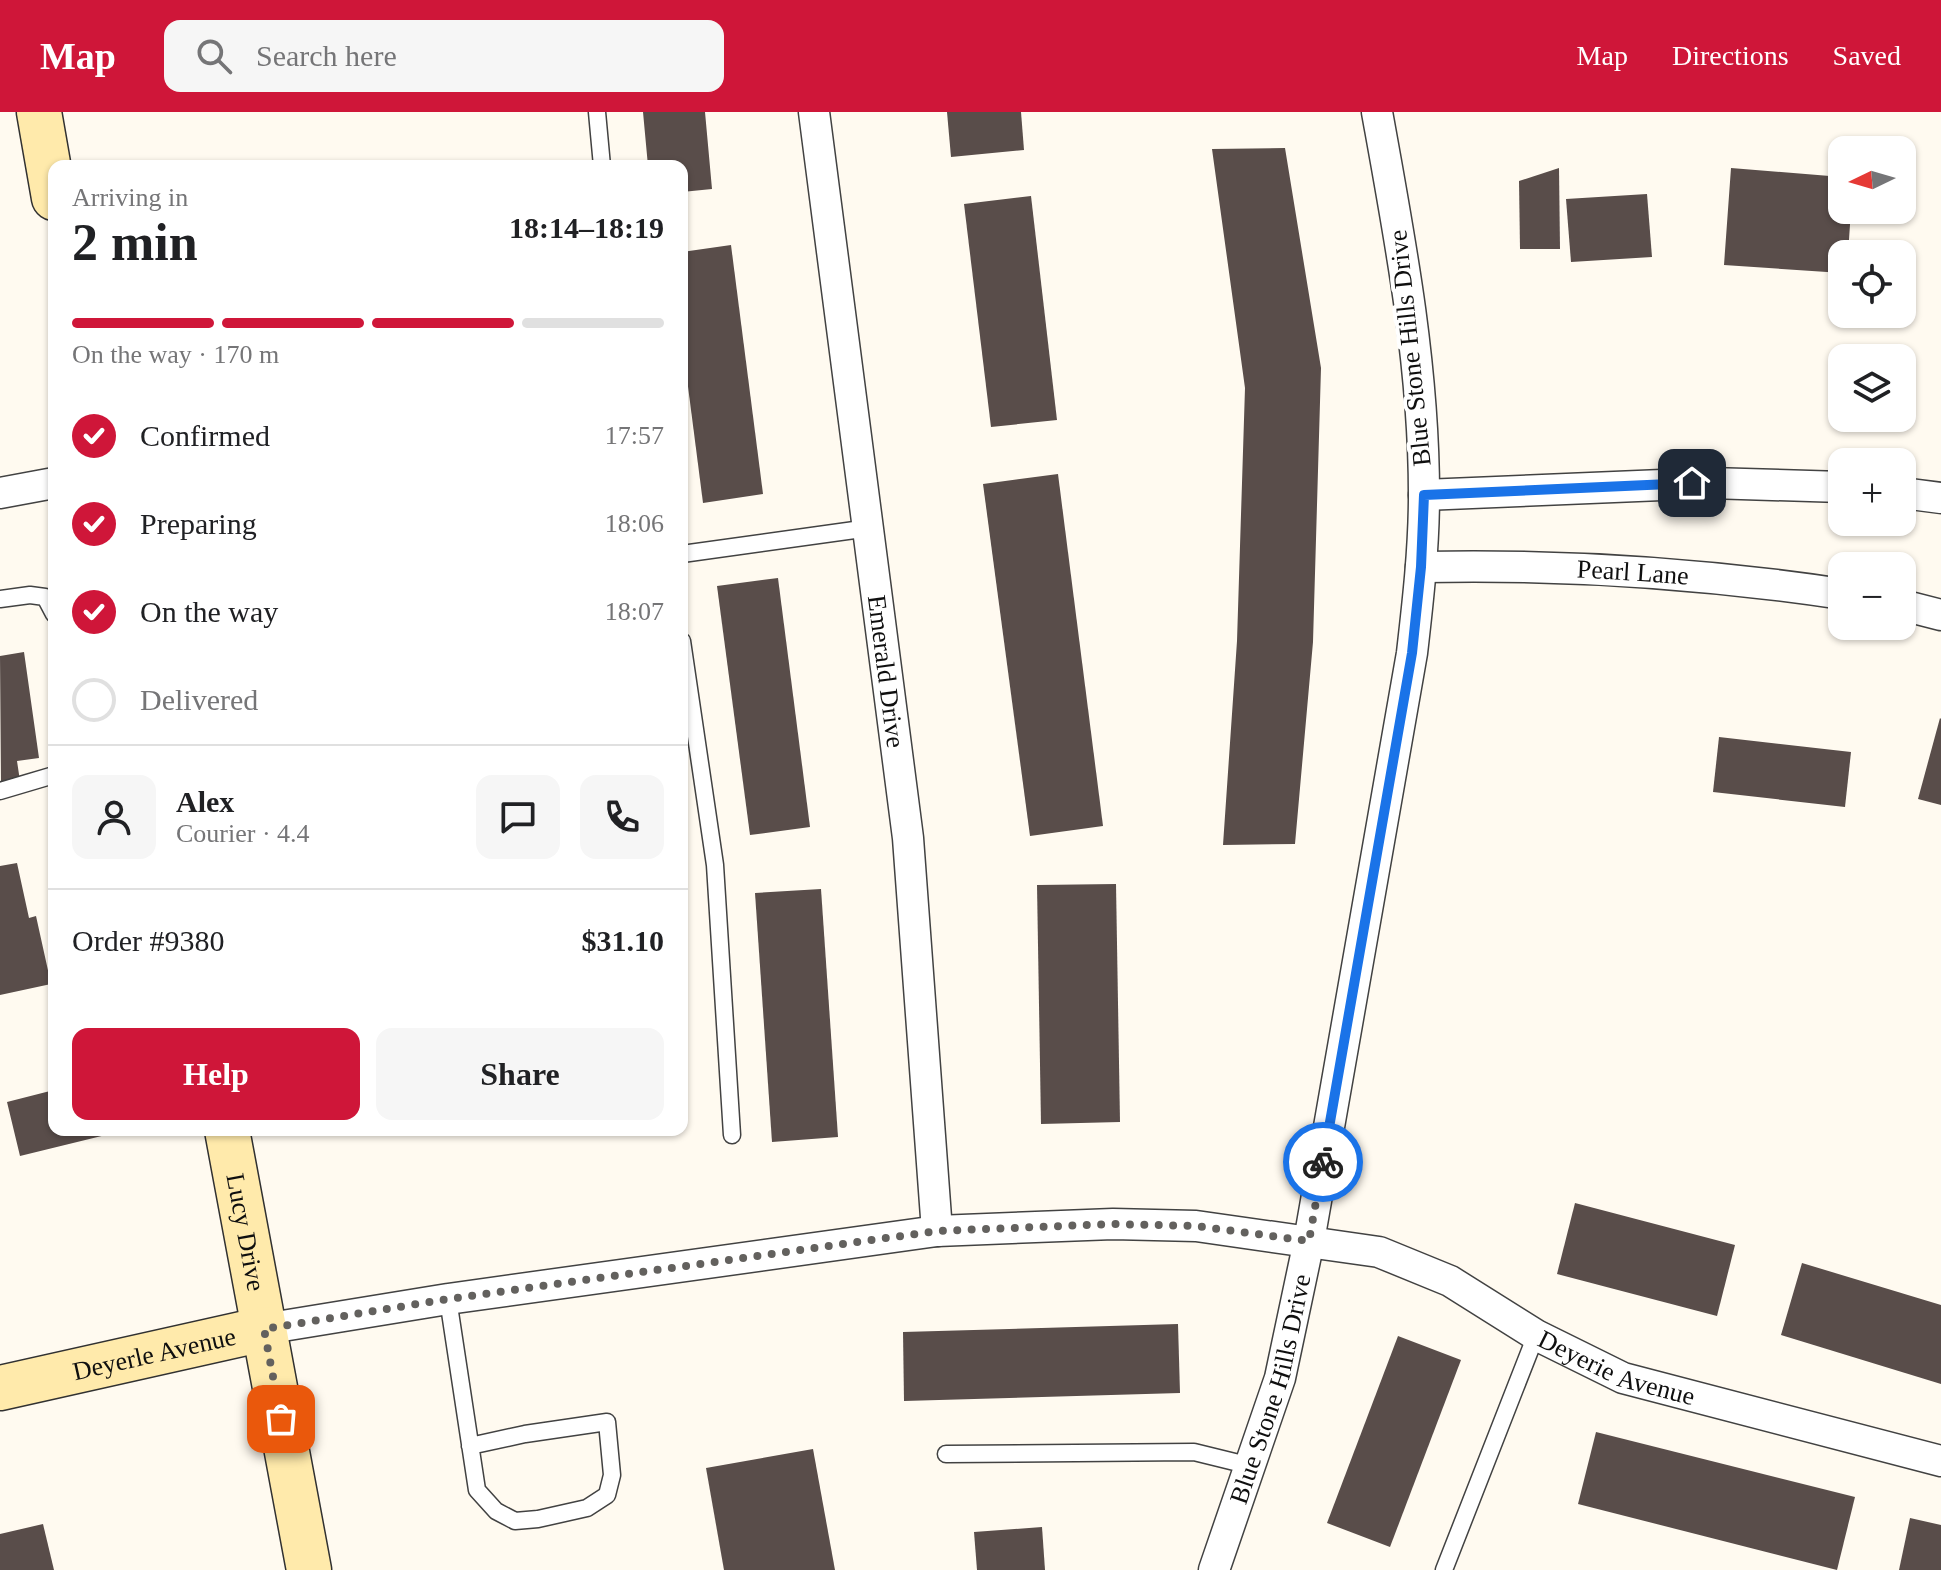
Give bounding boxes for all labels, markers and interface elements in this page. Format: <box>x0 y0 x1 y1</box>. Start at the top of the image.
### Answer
search box <box>164 20 724 92</box>
icon: search <box>192 34 236 78</box>
text: Map <box>40 35 116 77</box>
text: Search here <box>256 39 397 72</box>
text: Map <box>1577 40 1628 71</box>
text: Directions <box>1672 40 1789 71</box>
text: Saved <box>1833 40 1901 71</box>
north arrow <box>1828 136 1916 224</box>
map controls <box>1828 136 1916 640</box>
text: Arriving in <box>72 183 188 212</box>
text: 18:14–18:19 <box>509 211 664 244</box>
text: 2 min <box>72 214 198 271</box>
street label: Blue Stone Hills Drive <box>1383 228 1437 468</box>
button: locate <box>1828 240 1916 328</box>
text: On the way · 170 m <box>72 340 279 369</box>
button: layers <box>1828 344 1916 432</box>
icon: check <box>72 414 116 458</box>
text: Confirmed <box>140 419 270 452</box>
text: 17:57 <box>605 421 664 450</box>
button: + <box>1828 448 1916 536</box>
pin <box>1658 449 1726 517</box>
icon: home <box>1670 461 1714 505</box>
icon: check <box>72 502 116 546</box>
text: Preparing <box>140 507 257 540</box>
text: 18:06 <box>605 509 664 538</box>
button: − <box>1828 552 1916 640</box>
street label: Pearl Lane <box>1576 554 1690 590</box>
icon: check <box>72 590 116 634</box>
street label: Emerald Drive <box>862 593 911 749</box>
text: On the way <box>140 595 278 628</box>
text: 18:07 <box>605 597 664 626</box>
text: Delivered <box>140 683 258 716</box>
button: person <box>72 775 156 859</box>
button: chat <box>476 775 560 859</box>
button: phone <box>580 775 664 859</box>
text: Alex <box>176 785 234 818</box>
text: Courier · 4.4 <box>176 819 310 848</box>
text: Order #9380 <box>72 924 224 957</box>
text: $31.10 <box>582 924 664 957</box>
button: Help <box>72 1028 360 1120</box>
button: Share <box>376 1028 664 1120</box>
courier <box>1283 1122 1363 1202</box>
icon: bike <box>1301 1140 1345 1184</box>
street label: Lucy Drive <box>221 1171 271 1293</box>
street label: Blue Stone Hills Drive <box>1223 1271 1316 1507</box>
street label: Deyerle Avenue <box>70 1321 239 1386</box>
street label: Deyerie Avenue <box>1534 1324 1698 1411</box>
pin <box>247 1385 315 1453</box>
icon: bag <box>259 1397 303 1441</box>

